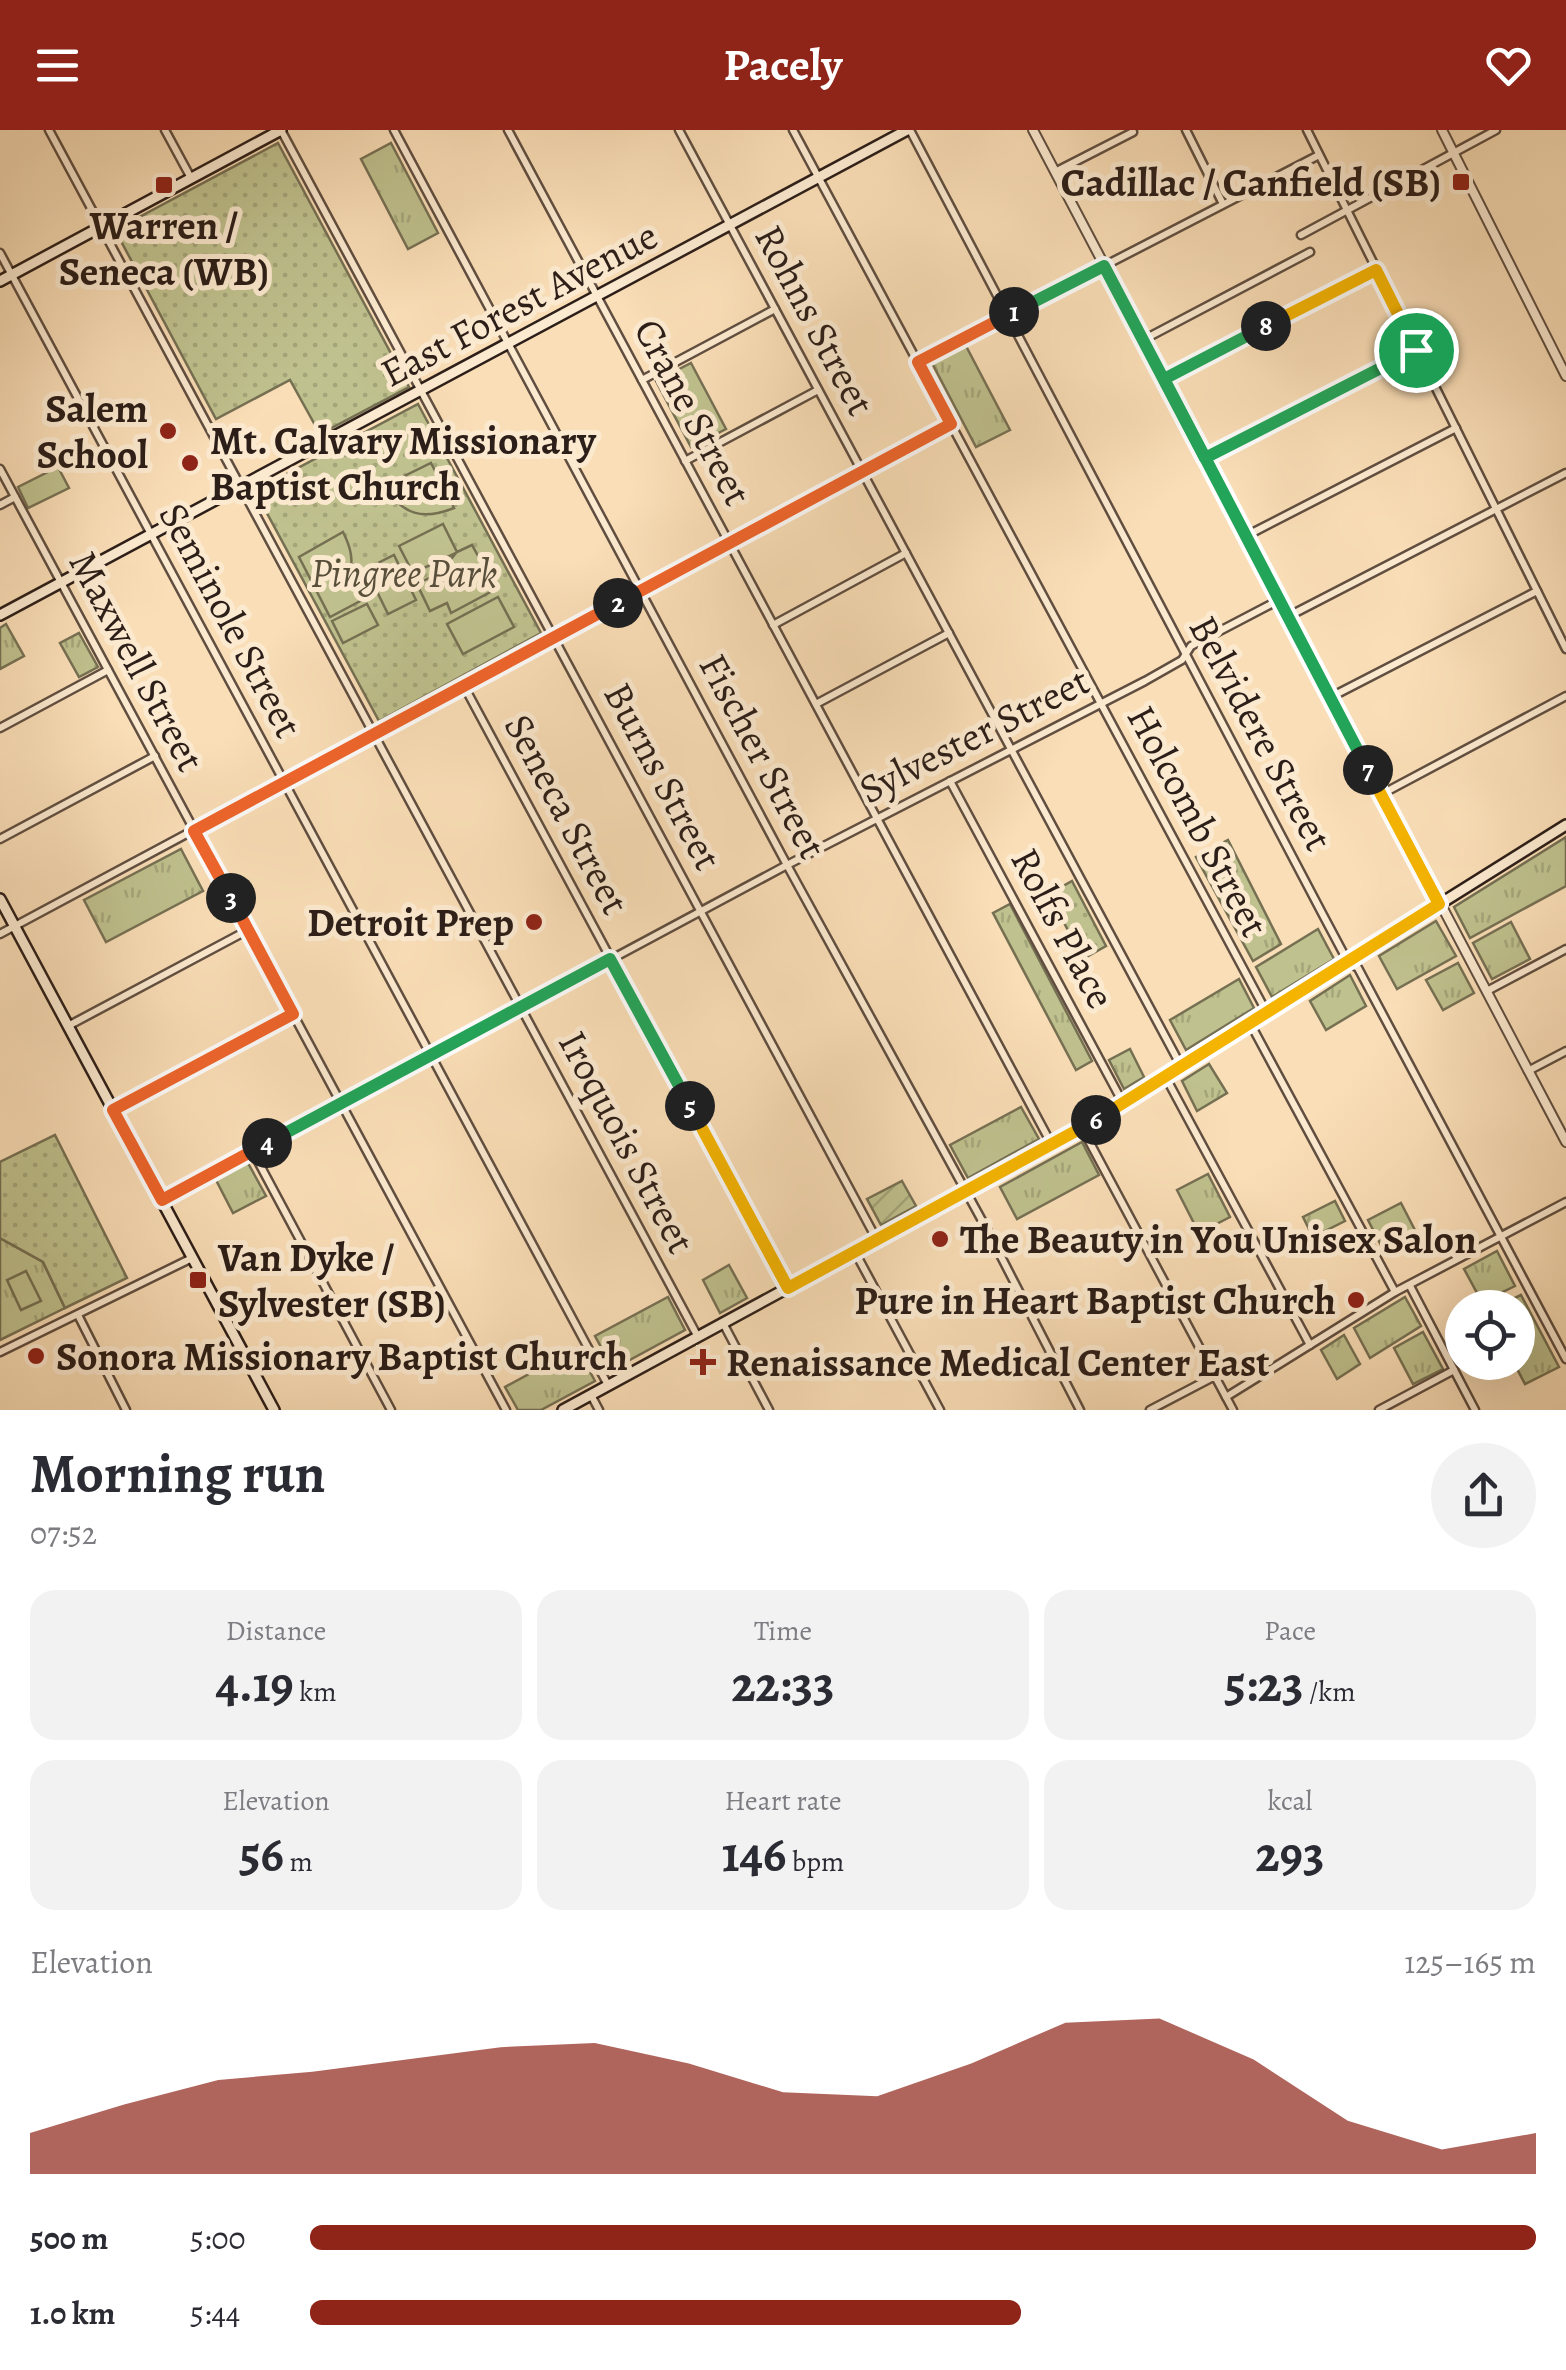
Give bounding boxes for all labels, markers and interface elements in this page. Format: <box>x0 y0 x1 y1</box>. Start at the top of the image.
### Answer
text: Pacely <box>724 34 842 96</box>
icon: menu <box>30 38 85 93</box>
icon: heart <box>1481 38 1536 93</box>
place label: Cadillac / Canfield (SB) <box>1061 155 1441 210</box>
marker: Cadillac / Canfield (SB) <box>1450 171 1472 193</box>
marker: Warren / Seneca (WB) <box>153 174 175 196</box>
place label: Warren / Seneca (WB) <box>59 198 269 299</box>
street label: East Forest Avenue <box>371 208 667 400</box>
street label: Rohns Street <box>742 215 888 425</box>
pin: 1 <box>989 287 1039 337</box>
text: 1 <box>1009 293 1019 331</box>
pin: 8 <box>1241 301 1291 351</box>
text: 8 <box>1259 307 1273 345</box>
pin <box>1374 308 1459 393</box>
street label: Crane Street <box>621 309 765 515</box>
icon: arrive <box>1389 323 1444 378</box>
place label: Salem School <box>36 381 148 482</box>
place label: Mt. Calvary Missionary Baptist Church <box>210 413 597 514</box>
marker: Salem School <box>157 420 179 442</box>
marker: Mt. Calvary Missionary Baptist Church <box>179 452 201 474</box>
street label: Seminole Street <box>146 493 316 747</box>
street label: Maxwell Street <box>56 541 218 781</box>
park label: Pingree Park <box>310 546 498 601</box>
pin: 2 <box>593 578 643 628</box>
text: 2 <box>611 584 625 622</box>
street label: Belvidere Street <box>1176 606 1346 860</box>
street label: Fischer Street <box>686 644 840 868</box>
street label: Sylvester Street <box>849 653 1099 817</box>
street label: Burns Street <box>591 673 735 879</box>
street label: Holcomb Street <box>1114 695 1282 947</box>
street label: Seneca Street <box>491 704 643 924</box>
pin: 7 <box>1343 745 1393 795</box>
text: 7 <box>1362 751 1374 789</box>
street label: Rolfs Place <box>998 838 1128 1018</box>
pin: 3 <box>206 873 256 923</box>
text: 3 <box>225 879 237 917</box>
place label: Detroit Prep <box>307 895 514 950</box>
marker: Detroit Prep <box>523 911 545 933</box>
street label: Iroquois Street <box>545 1021 709 1263</box>
pin: 5 <box>665 1081 715 1131</box>
text: 5 <box>684 1087 696 1125</box>
pin: 6 <box>1071 1095 1121 1145</box>
text: 6 <box>1089 1101 1103 1139</box>
pin: 4 <box>242 1118 292 1168</box>
text: 4 <box>260 1124 274 1162</box>
place label: The Beauty in You Unisex Salon <box>960 1212 1477 1267</box>
marker: The Beauty in You Unisex Salon <box>929 1228 951 1250</box>
place label: Van Dyke / Sylvester (SB) <box>217 1230 446 1331</box>
marker: Van Dyke / Sylvester (SB) <box>187 1269 209 1291</box>
place label: Pure in Heart Baptist Church <box>854 1273 1336 1328</box>
marker: Pure in Heart Baptist Church <box>1345 1289 1367 1311</box>
map controls <box>1445 1290 1535 1380</box>
button: locate <box>1445 1290 1535 1380</box>
place label: Sonora Missionary Baptist Church <box>56 1329 628 1384</box>
place label: Renaissance Medical Center East <box>726 1335 1270 1390</box>
marker: Sonora Missionary Baptist Church <box>25 1345 47 1367</box>
marker: Renaissance Medical Center East <box>690 1349 716 1375</box>
text: Morning run <box>30 1436 325 1511</box>
button: share <box>1431 1443 1536 1548</box>
text: 07:52 <box>30 1511 97 1555</box>
text: Distance <box>226 1612 326 1650</box>
text: Time <box>754 1612 812 1650</box>
text: Pace <box>1264 1612 1316 1650</box>
text: 4.19 <box>215 1650 294 1718</box>
text: 22:33 <box>731 1650 835 1718</box>
text: 5:23 <box>1225 1650 1303 1718</box>
text: km <box>294 1673 337 1711</box>
text: /km <box>1303 1673 1355 1711</box>
text: Elevation <box>222 1782 330 1820</box>
text: Heart rate <box>725 1782 841 1820</box>
text: kcal <box>1268 1782 1312 1820</box>
text: 56 <box>239 1820 284 1888</box>
text: 146 <box>722 1820 786 1888</box>
text: 293 <box>1256 1820 1324 1888</box>
text: m <box>284 1843 313 1881</box>
text: bpm <box>786 1843 844 1881</box>
text: Elevation <box>30 1940 153 1984</box>
text: 125–165 m <box>1404 1940 1536 1984</box>
text: 500 m <box>30 2216 108 2260</box>
text: 5:00 <box>190 2216 246 2260</box>
text: 1.0 km <box>30 2291 115 2335</box>
text: 5:44 <box>190 2291 240 2335</box>

